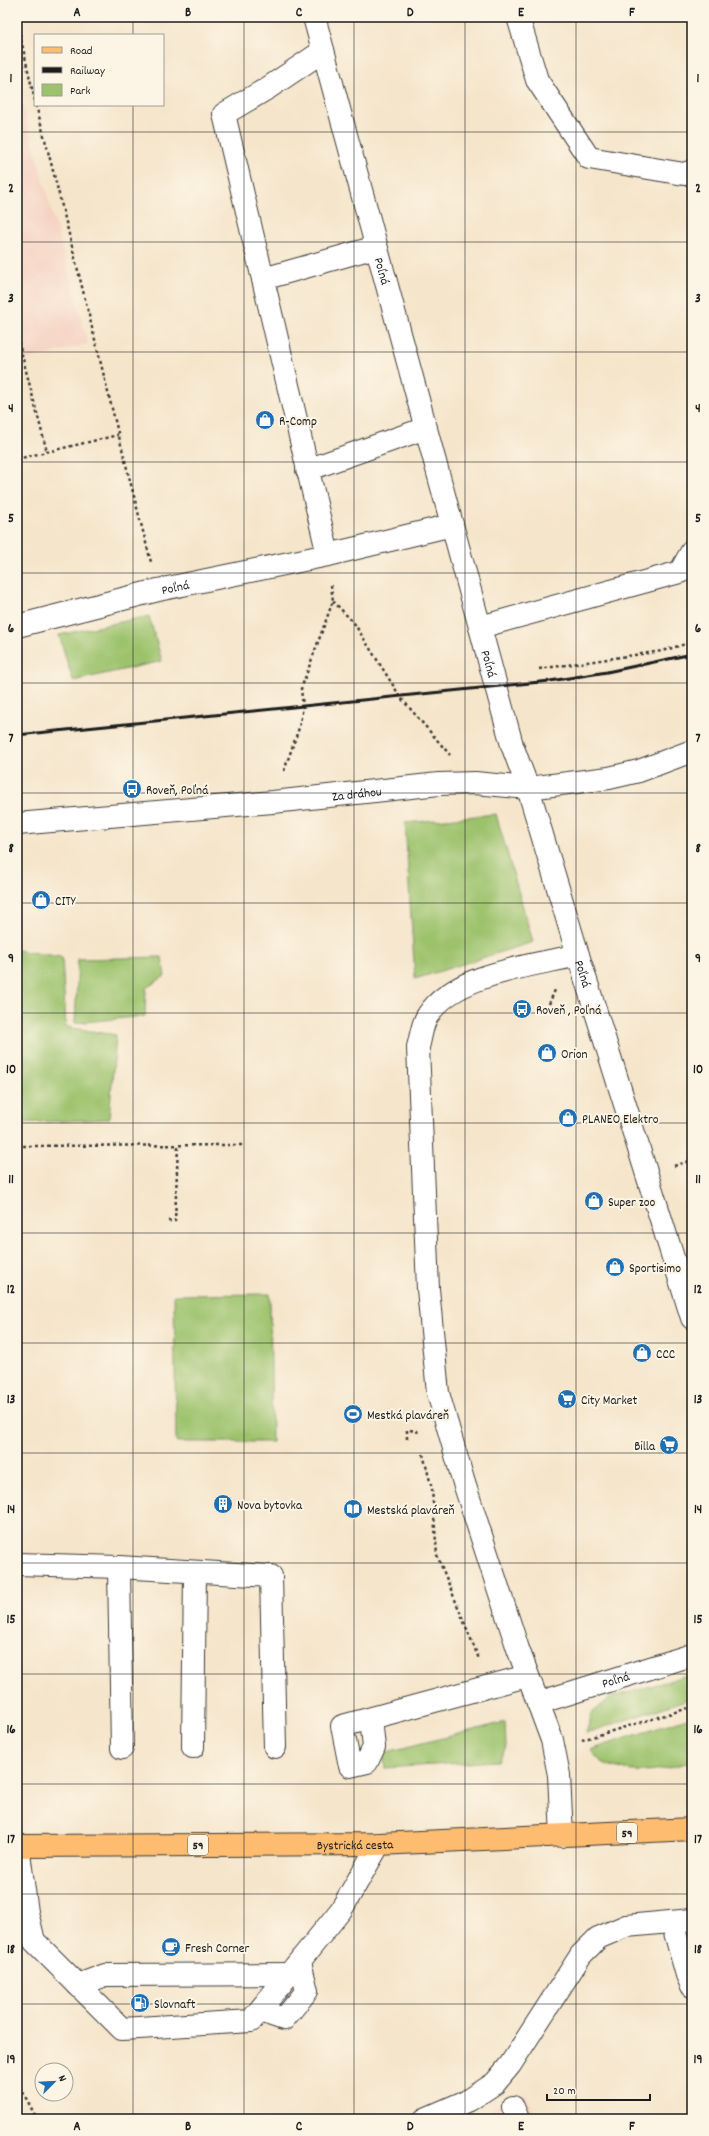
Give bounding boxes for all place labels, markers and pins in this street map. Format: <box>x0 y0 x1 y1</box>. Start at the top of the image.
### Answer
shop icon: R-Comp <box>254 409 276 431</box>
place label: R-Comp <box>279 413 317 432</box>
bus stop icon: Roveň, Poľná <box>121 778 143 800</box>
place label: Roveň, Poľná <box>146 782 209 801</box>
shop icon: CITY <box>30 889 52 911</box>
place label: CITY <box>55 893 77 912</box>
bus stop icon: Roveň , Poľná <box>511 998 533 1020</box>
place label: Roveň , Poľná <box>536 1002 602 1021</box>
shop icon: Orion <box>536 1042 558 1064</box>
place label: Orion <box>561 1046 587 1065</box>
shop icon: PLANEO Elektro <box>557 1107 579 1129</box>
place label: PLANEO Elektro <box>582 1111 659 1130</box>
shop icon: Super zoo <box>583 1190 605 1212</box>
place label: Super zoo <box>608 1194 656 1213</box>
shop icon: Sportisimo <box>604 1256 626 1278</box>
place label: Sportisimo <box>629 1260 681 1279</box>
shop icon: CCC <box>631 1342 653 1364</box>
place label: CCC <box>656 1346 676 1365</box>
supermarket icon: City Market <box>556 1388 578 1410</box>
place label: City Market <box>581 1392 637 1411</box>
sports icon: Mestká plaváreň <box>342 1403 364 1425</box>
place label: Mestká plaváreň <box>367 1407 449 1426</box>
supermarket icon: Billa <box>658 1434 680 1456</box>
place label: Billa <box>634 1438 656 1457</box>
building icon: Nova bytovka <box>212 1493 234 1515</box>
place label: Nova bytovka <box>237 1497 303 1516</box>
library icon: Mestská plaváreň <box>342 1498 364 1520</box>
place label: Mestská plaváreň <box>367 1502 455 1521</box>
cafe icon: Fresh Corner <box>160 1936 182 1958</box>
place label: Fresh Corner <box>185 1940 250 1959</box>
fuel station icon: Slovnaft <box>129 1992 151 2014</box>
place label: Slovnaft <box>154 1996 196 2015</box>

